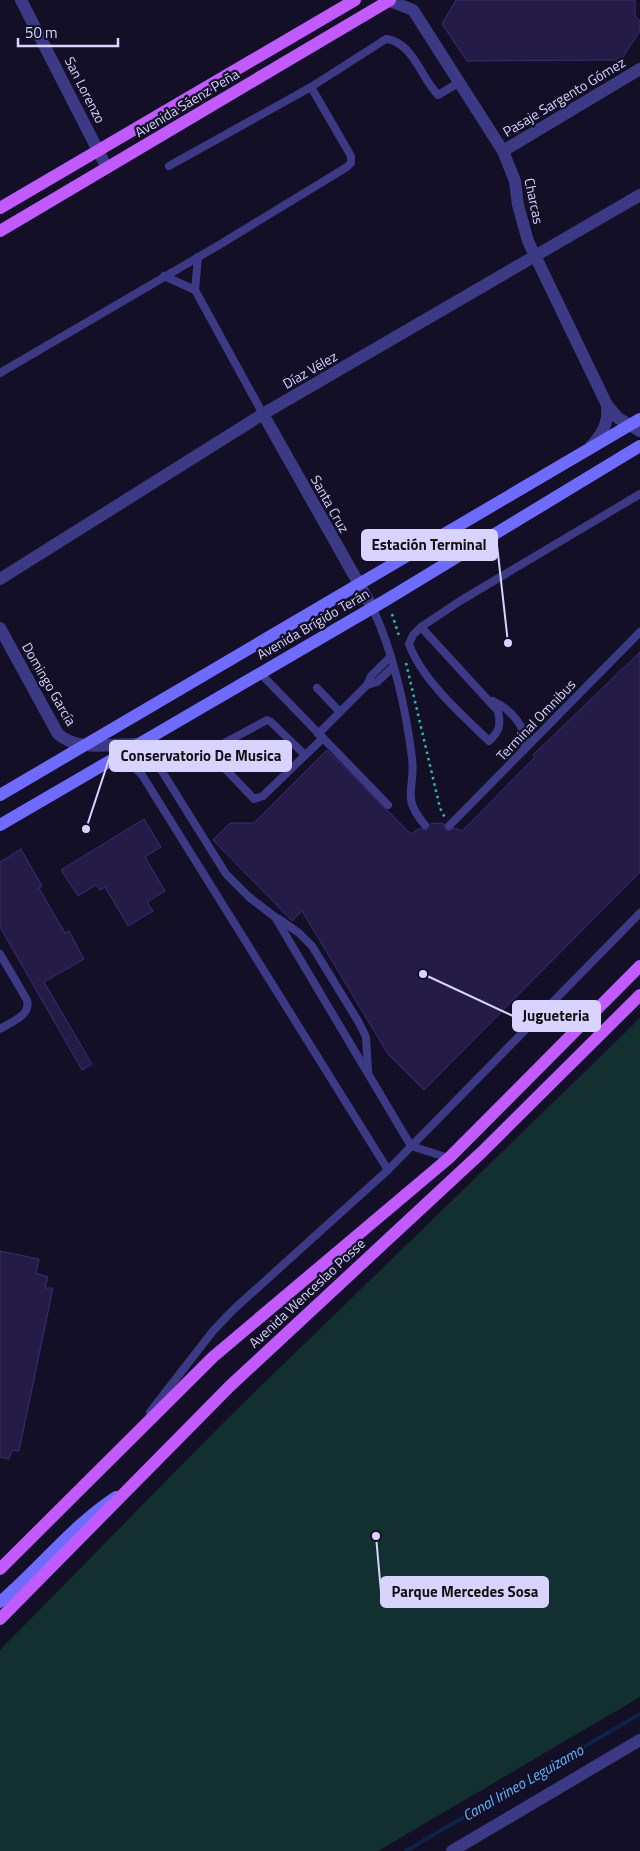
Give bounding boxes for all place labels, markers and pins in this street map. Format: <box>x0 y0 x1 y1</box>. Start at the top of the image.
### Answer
callout: Estación Terminal <box>362 530 497 560</box>
callout: Conservatorio De Musica <box>110 741 291 771</box>
callout: Jugueteria <box>513 1001 600 1031</box>
callout: Parque Mercedes Sosa <box>381 1577 548 1607</box>

